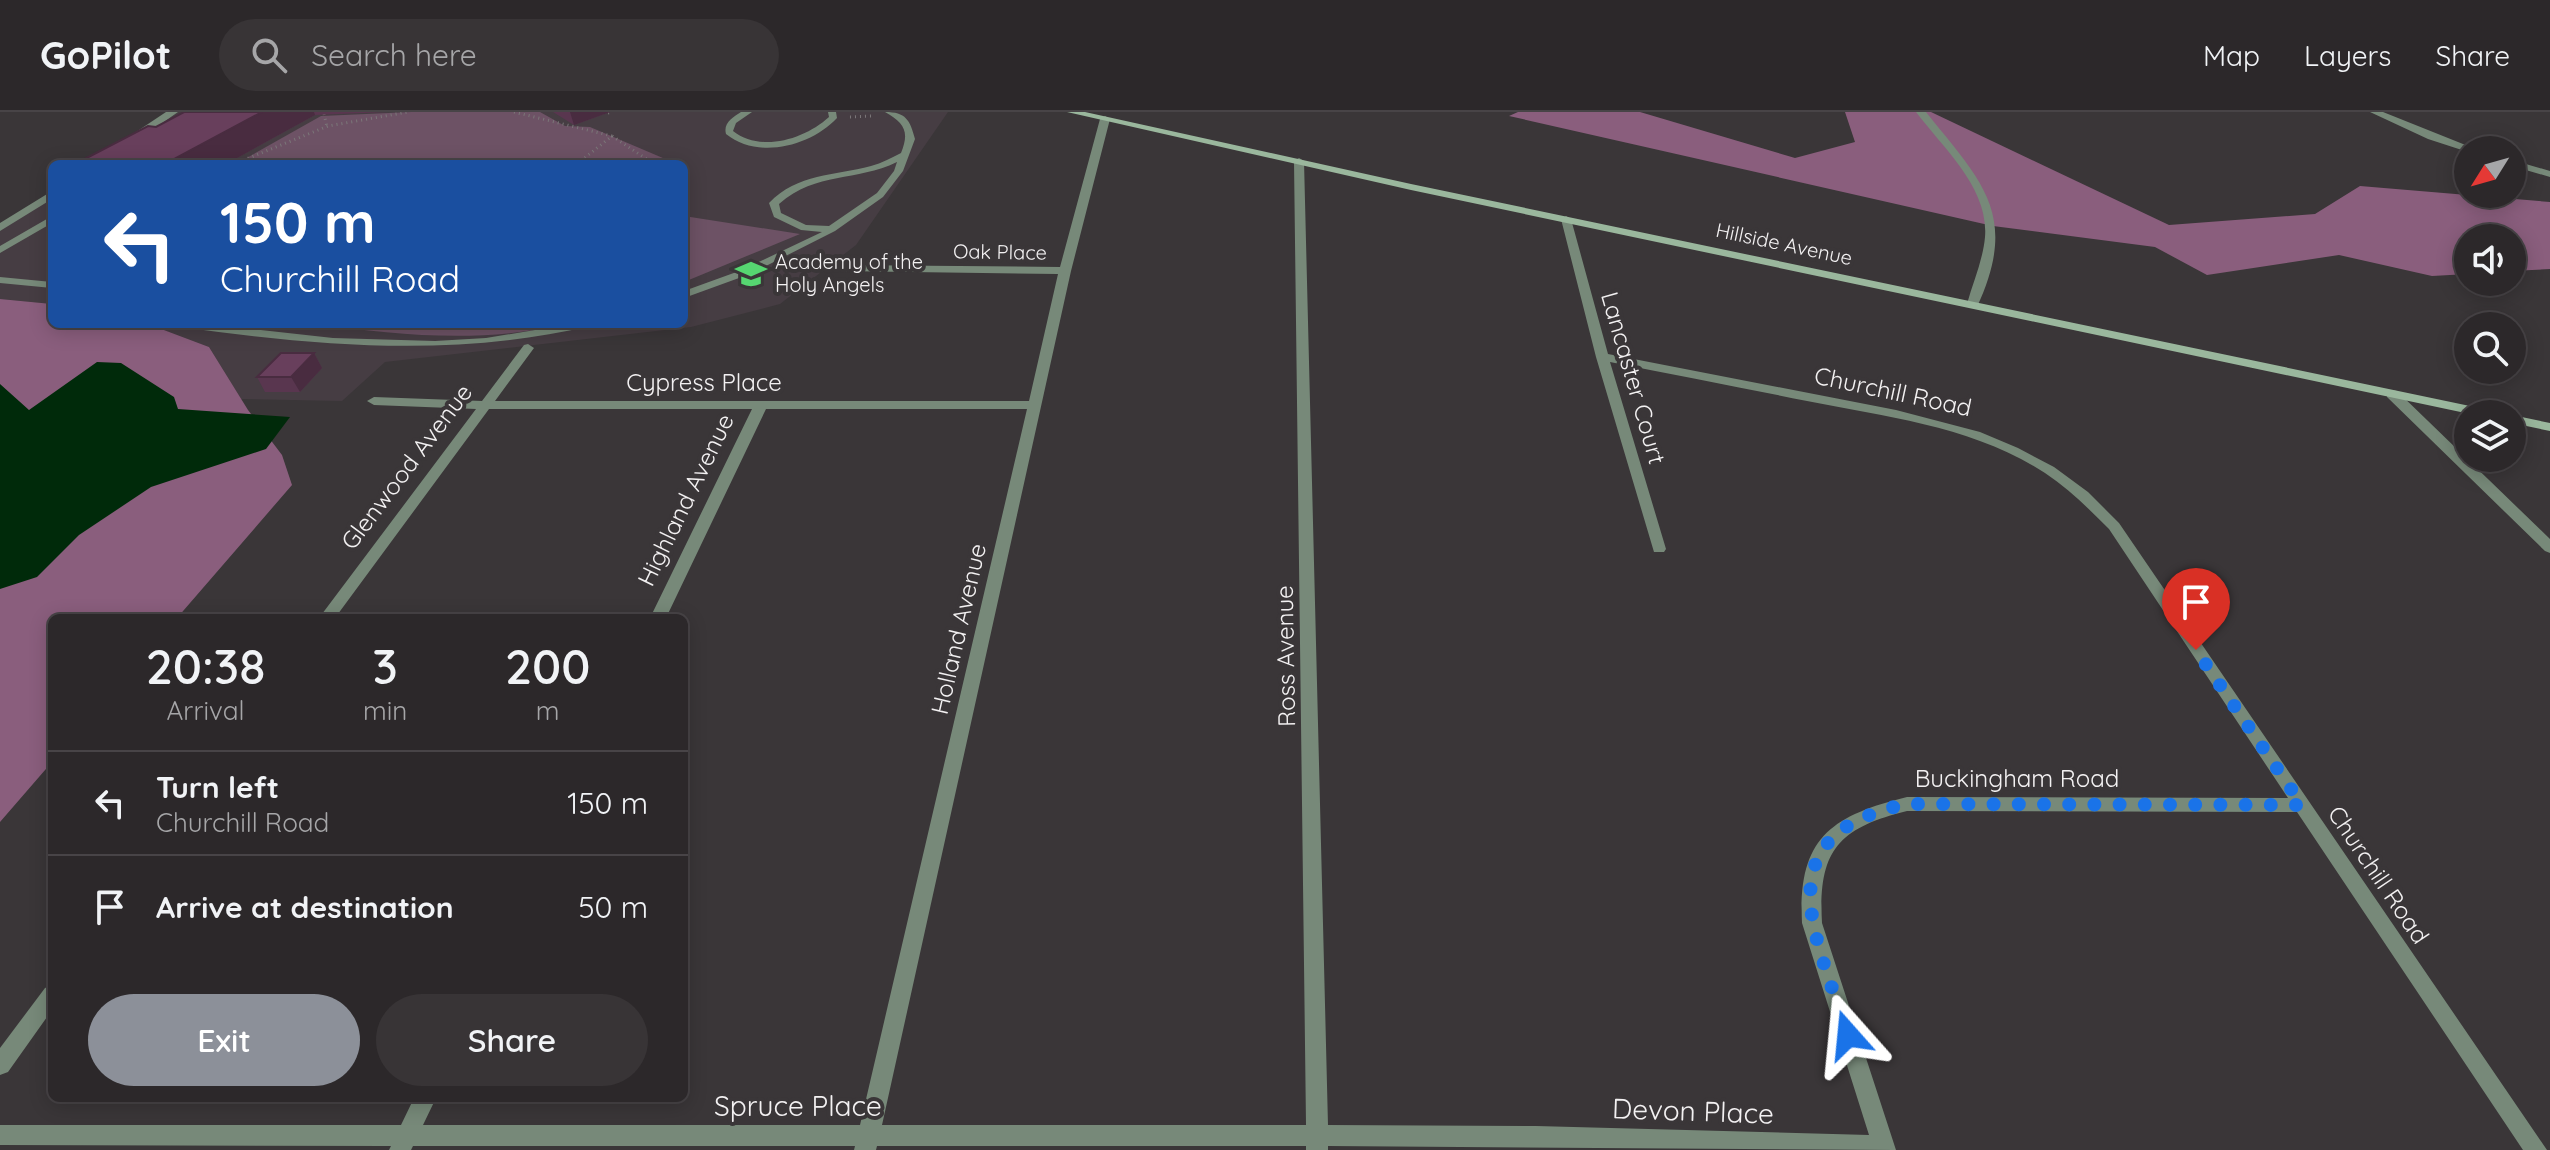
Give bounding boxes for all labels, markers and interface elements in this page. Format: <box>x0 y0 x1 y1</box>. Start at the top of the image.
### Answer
search box <box>219 19 779 91</box>
text: GoPilot <box>40 31 171 79</box>
icon: search <box>247 33 291 77</box>
text: Search here <box>311 36 477 74</box>
text: Map <box>2203 38 2260 73</box>
text: Layers <box>2304 38 2391 73</box>
text: Share <box>2435 38 2510 73</box>
north arrow <box>2454 136 2526 208</box>
map controls <box>2454 136 2526 472</box>
text: 150 m <box>220 187 376 257</box>
icon: left <box>88 192 192 296</box>
street label: Hillside Avenue <box>1714 217 1855 270</box>
button: sound <box>2454 224 2526 296</box>
street label: Oak Place <box>953 238 1047 265</box>
place label: Academy of the Holy Angels <box>775 249 923 297</box>
text: Churchill Road <box>220 256 460 301</box>
school or university icon: Academy of the Holy Angels <box>734 257 768 291</box>
street label: Lancaster Court <box>1595 288 1673 467</box>
button: search <box>2454 312 2526 384</box>
street label: Churchill Road <box>1812 360 1975 422</box>
street label: Cypress Place <box>626 367 782 397</box>
street label: Glenwood Avenue <box>334 378 478 555</box>
button: layers <box>2454 400 2526 472</box>
street label: Highland Avenue <box>630 408 740 591</box>
street label: Holland Avenue <box>924 540 992 717</box>
pin <box>2162 568 2230 650</box>
icon: arrive <box>2174 580 2218 624</box>
street label: Ross Avenue <box>1269 585 1301 727</box>
text: 20:38 <box>146 636 265 696</box>
text: 3 <box>372 636 398 696</box>
text: 200 <box>505 636 590 696</box>
text: Arrival <box>167 694 244 727</box>
text: min <box>363 694 407 727</box>
text: m <box>536 694 559 727</box>
street label: Buckingham Road <box>1915 763 2119 793</box>
text: Turn left <box>156 768 279 806</box>
icon: left <box>88 781 132 825</box>
text: 150 m <box>567 784 648 822</box>
street label: Churchill Road <box>2322 800 2436 949</box>
text: Churchill Road <box>156 806 329 839</box>
icon: arrive <box>88 885 132 929</box>
text: Arrive at destination <box>156 888 454 926</box>
text: 50 m <box>578 888 648 926</box>
position arrow <box>1806 993 1890 1077</box>
button: Exit <box>88 994 360 1086</box>
button: Share <box>376 994 648 1086</box>
street label: Spruce Place <box>714 1088 882 1123</box>
street label: Devon Place <box>1612 1090 1775 1131</box>

